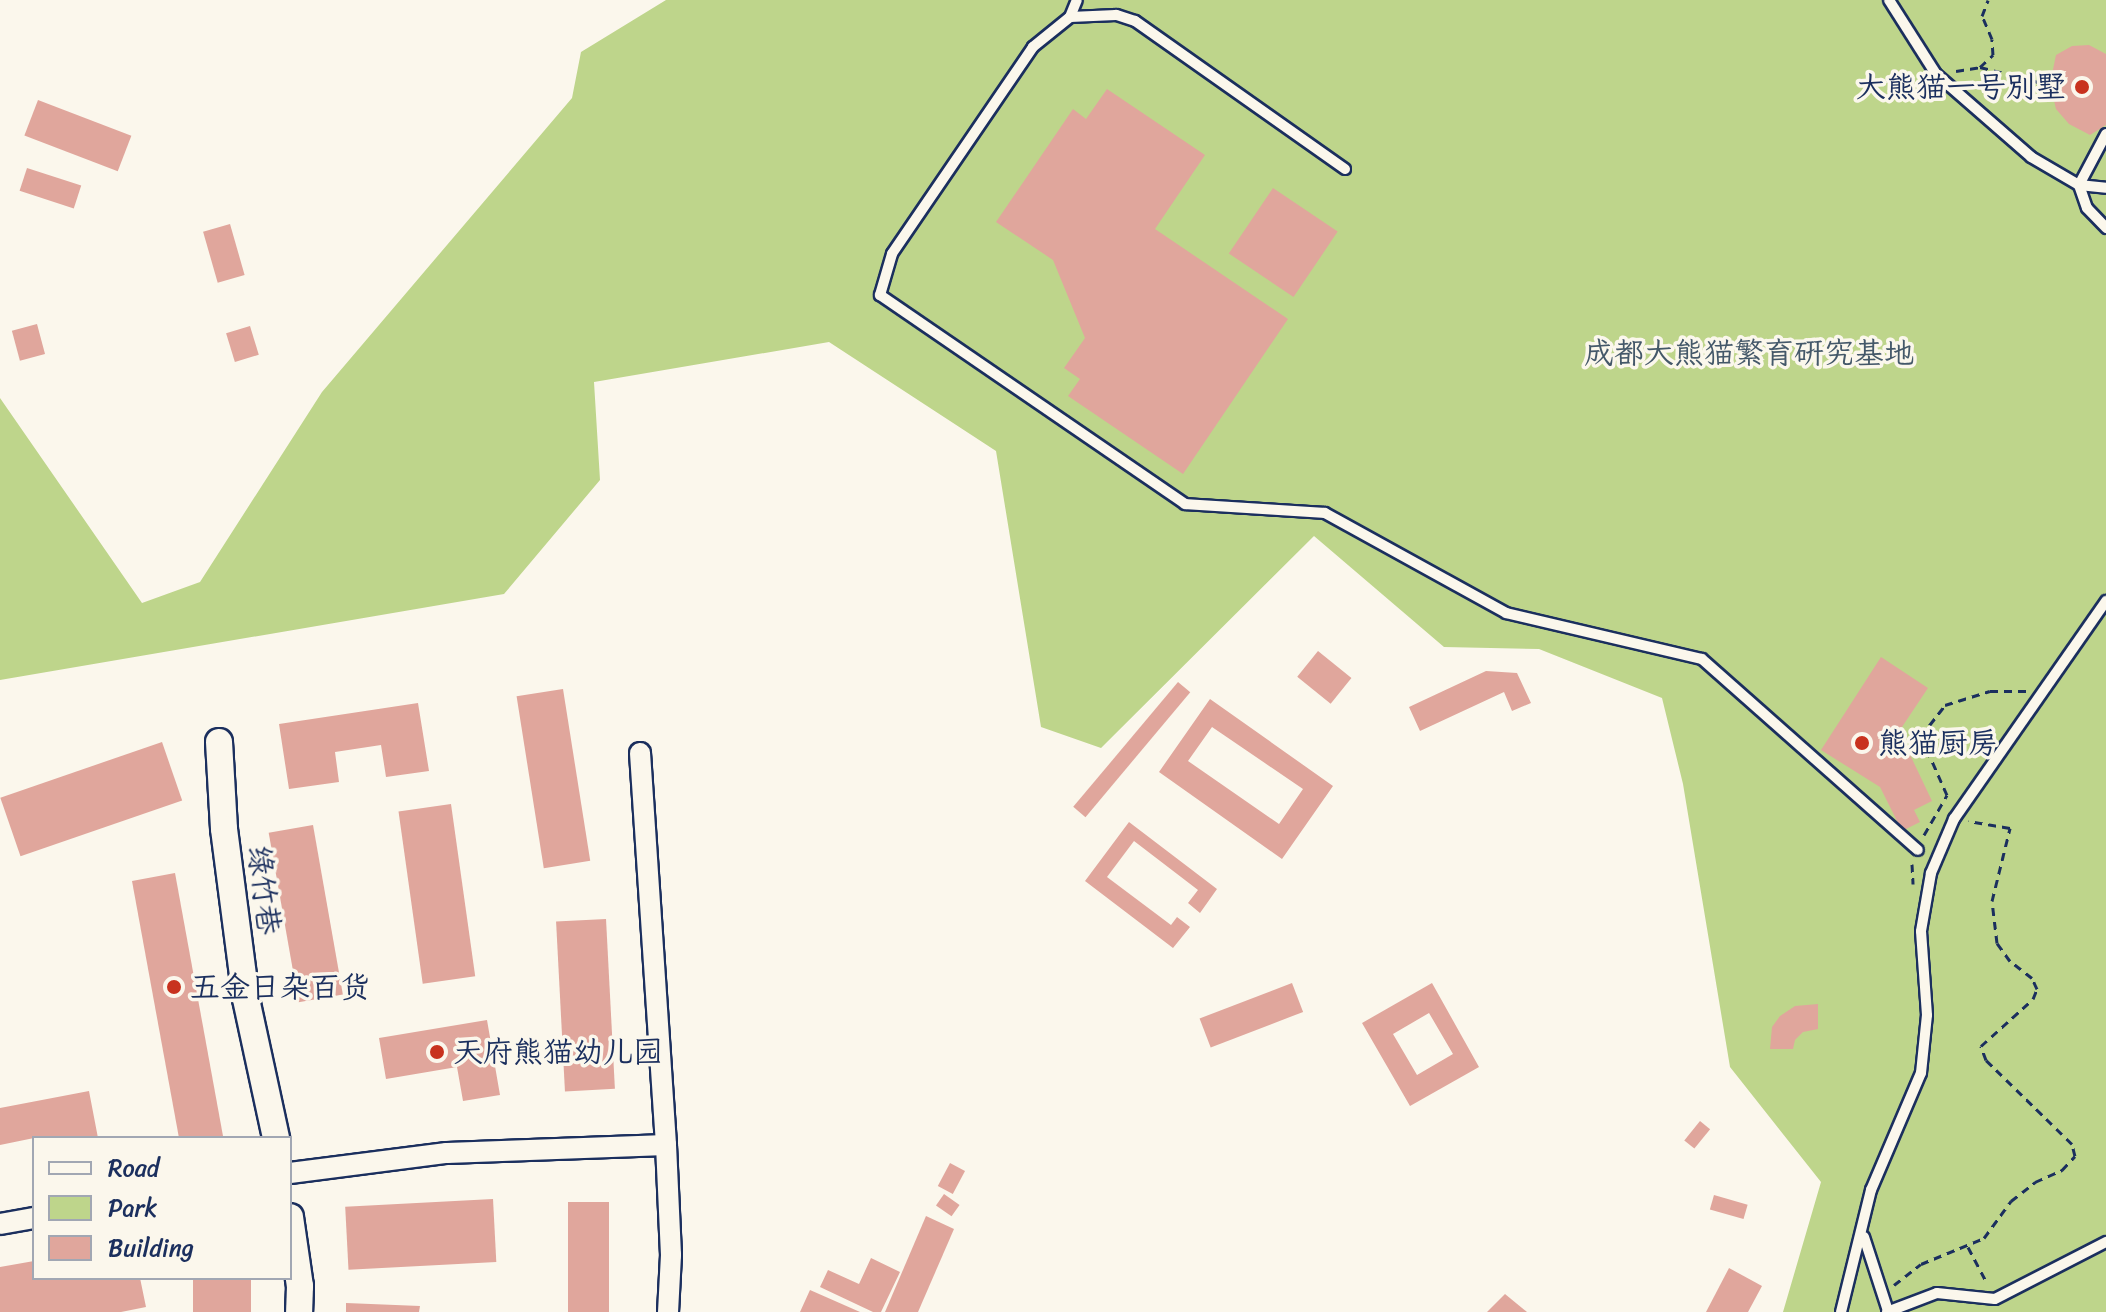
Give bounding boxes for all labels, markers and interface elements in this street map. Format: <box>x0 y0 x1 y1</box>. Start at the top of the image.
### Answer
place label: 大熊猫一号别墅 <box>1856 69 2066 105</box>
marker: 大熊猫一号别墅 <box>2073 78 2091 96</box>
park label: 成都大熊猫繁育研究基地 <box>1584 335 1914 371</box>
place label: 熊猫厨房 <box>1878 725 1998 761</box>
marker: 熊猫厨房 <box>1853 734 1871 752</box>
street label: 绿竹巷 <box>241 843 287 937</box>
place label: 五金日杂百货 <box>190 969 370 1005</box>
marker: 五金日杂百货 <box>165 978 183 996</box>
place label: 天府熊猫幼儿园 <box>453 1034 663 1070</box>
marker: 天府熊猫幼儿园 <box>428 1043 446 1061</box>
legend <box>32 1136 292 1280</box>
text: Road <box>108 1147 159 1189</box>
text: Park <box>108 1187 157 1229</box>
text: Building <box>108 1227 194 1269</box>

